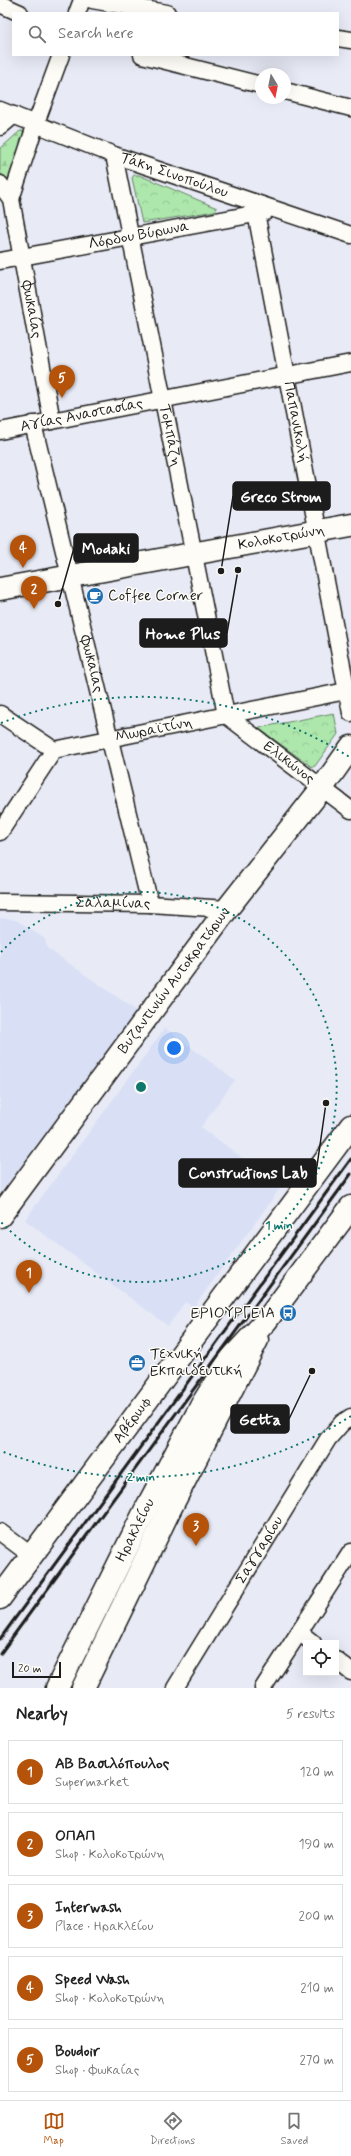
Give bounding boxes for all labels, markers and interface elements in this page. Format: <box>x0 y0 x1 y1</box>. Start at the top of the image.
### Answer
search box <box>12 12 339 56</box>
icon: search <box>26 23 48 45</box>
text: Search here <box>58 24 134 44</box>
north arrow <box>255 68 291 104</box>
street label: Τάκη Σινοπούλου <box>117 148 231 203</box>
street label: Λόρδου Βύρωνα <box>87 216 191 254</box>
street label: Φωκαίας <box>16 278 47 341</box>
pin: 5 <box>49 365 75 398</box>
street label: Παπανικολή <box>278 380 313 464</box>
street label: Αγίας Αναστασίας <box>18 393 145 437</box>
street label: Τομπάζη <box>154 402 186 469</box>
callout: Greco Strom <box>233 482 330 510</box>
text: Greco Strom <box>240 487 322 508</box>
street label: Κολοκοτρώνη <box>237 520 326 555</box>
callout: Modaki <box>74 534 138 562</box>
pin: 4 <box>10 535 36 568</box>
text: Modaki <box>82 539 130 560</box>
pin: 2 <box>21 576 47 609</box>
cafe icon: Coffee Corner <box>85 586 105 606</box>
place label: Coffee Corner <box>108 586 203 606</box>
callout: Home Plus <box>140 619 227 647</box>
text: Home Plus <box>146 624 220 645</box>
street label: Φωκαίας <box>75 632 108 695</box>
street label: Μωραϊτίνη <box>114 712 194 747</box>
street label: Ελικώνος <box>259 737 319 789</box>
street label: Σαλαμίνας <box>76 893 151 914</box>
street label: Βυζαντινών Αυτοκρατόρων <box>113 903 235 1058</box>
your location <box>164 1038 184 1058</box>
centre of rings <box>134 1080 148 1094</box>
callout: Constructions Lab <box>179 1159 316 1187</box>
text: Constructions Lab <box>188 1163 308 1184</box>
text: 1 min <box>265 1218 293 1234</box>
pin: 1 <box>16 1260 42 1293</box>
place label: ΕΡΙΟΥΡΓΕΙΑ <box>191 1303 275 1323</box>
bus stop icon: ΕΡΙΟΥΡΓΕΙΑ <box>278 1303 298 1323</box>
place label: Τεχνική Εκπαιδευτική <box>150 1344 243 1381</box>
office icon: Τεχνική Εκπαιδευτική <box>127 1353 147 1373</box>
street label: Αβέρωφ <box>109 1392 156 1447</box>
callout: Getta <box>231 1405 289 1433</box>
text: Getta <box>239 1410 281 1431</box>
text: 2 min <box>127 1470 155 1486</box>
street label: Ηρακλείου <box>111 1495 160 1566</box>
street label: Σαγγαρίου <box>231 1512 288 1588</box>
pin: 3 <box>183 1513 209 1546</box>
map controls <box>303 1640 339 1676</box>
button: locate <box>303 1640 339 1676</box>
scale bar <box>12 1660 61 1679</box>
text: 20 m <box>18 1662 41 1676</box>
text: Nearby <box>16 1703 68 1725</box>
text: 5 results <box>286 1706 335 1723</box>
text: ΑΒ Βασιλόπουλος <box>55 1754 169 1774</box>
text: 1 <box>27 1764 33 1781</box>
text: 120 m <box>300 1764 334 1781</box>
text: Supermarket <box>55 1774 129 1791</box>
text: ΟΠΑΠ <box>55 1826 95 1846</box>
text: 2 <box>27 1836 33 1853</box>
text: 190 m <box>299 1836 334 1853</box>
text: Shop · Κολοκοτρώνη <box>55 1846 165 1863</box>
text: Interwash <box>55 1898 122 1918</box>
text: 3 <box>27 1908 33 1925</box>
text: 200 m <box>299 1908 334 1925</box>
text: Place · Ηρακλείου <box>55 1918 153 1935</box>
text: Speed Wash <box>55 1970 130 1990</box>
text: 4 <box>26 1980 34 1997</box>
text: 210 m <box>300 1980 334 1997</box>
text: Shop · Κολοκοτρώνη <box>55 1990 165 2007</box>
text: Boudoir <box>55 2042 100 2062</box>
text: 5 <box>26 2052 34 2069</box>
text: 270 m <box>299 2052 334 2069</box>
text: Shop · Φωκαίας <box>55 2062 140 2079</box>
tab: Map <box>43 2110 65 2148</box>
tab: Directions <box>150 2110 195 2148</box>
tab: Saved <box>281 2110 308 2148</box>

